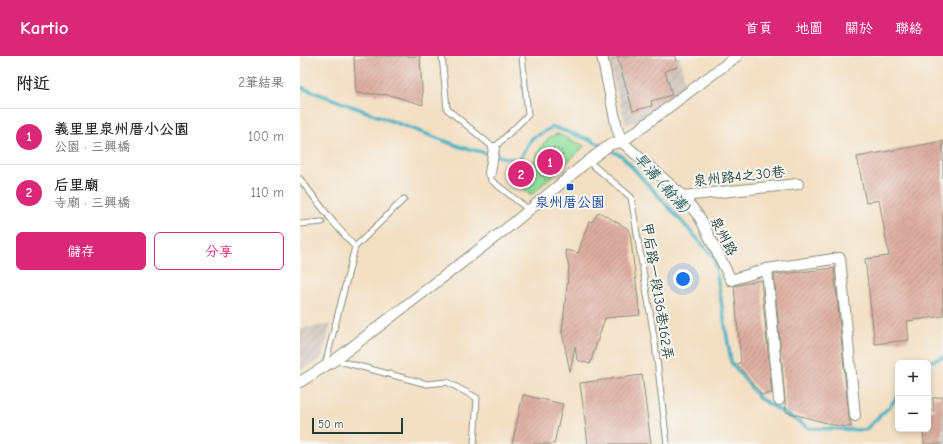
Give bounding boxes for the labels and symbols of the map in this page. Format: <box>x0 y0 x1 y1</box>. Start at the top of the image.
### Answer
pin: 1 <box>537 147 563 177</box>
water label: 旱溝 (翰溝) <box>630 149 694 217</box>
pin: 2 <box>508 159 534 189</box>
street label: 泉州路4之30巷 <box>692 163 787 190</box>
marker: 泉州厝公園 <box>565 182 575 192</box>
place label: 泉州厝公園 <box>535 194 605 211</box>
street label: 泉州路 <box>706 214 741 259</box>
street label: 甲后路一段136巷162弄 <box>638 221 677 361</box>
your location <box>673 269 693 289</box>
scale bar <box>312 416 403 435</box>

